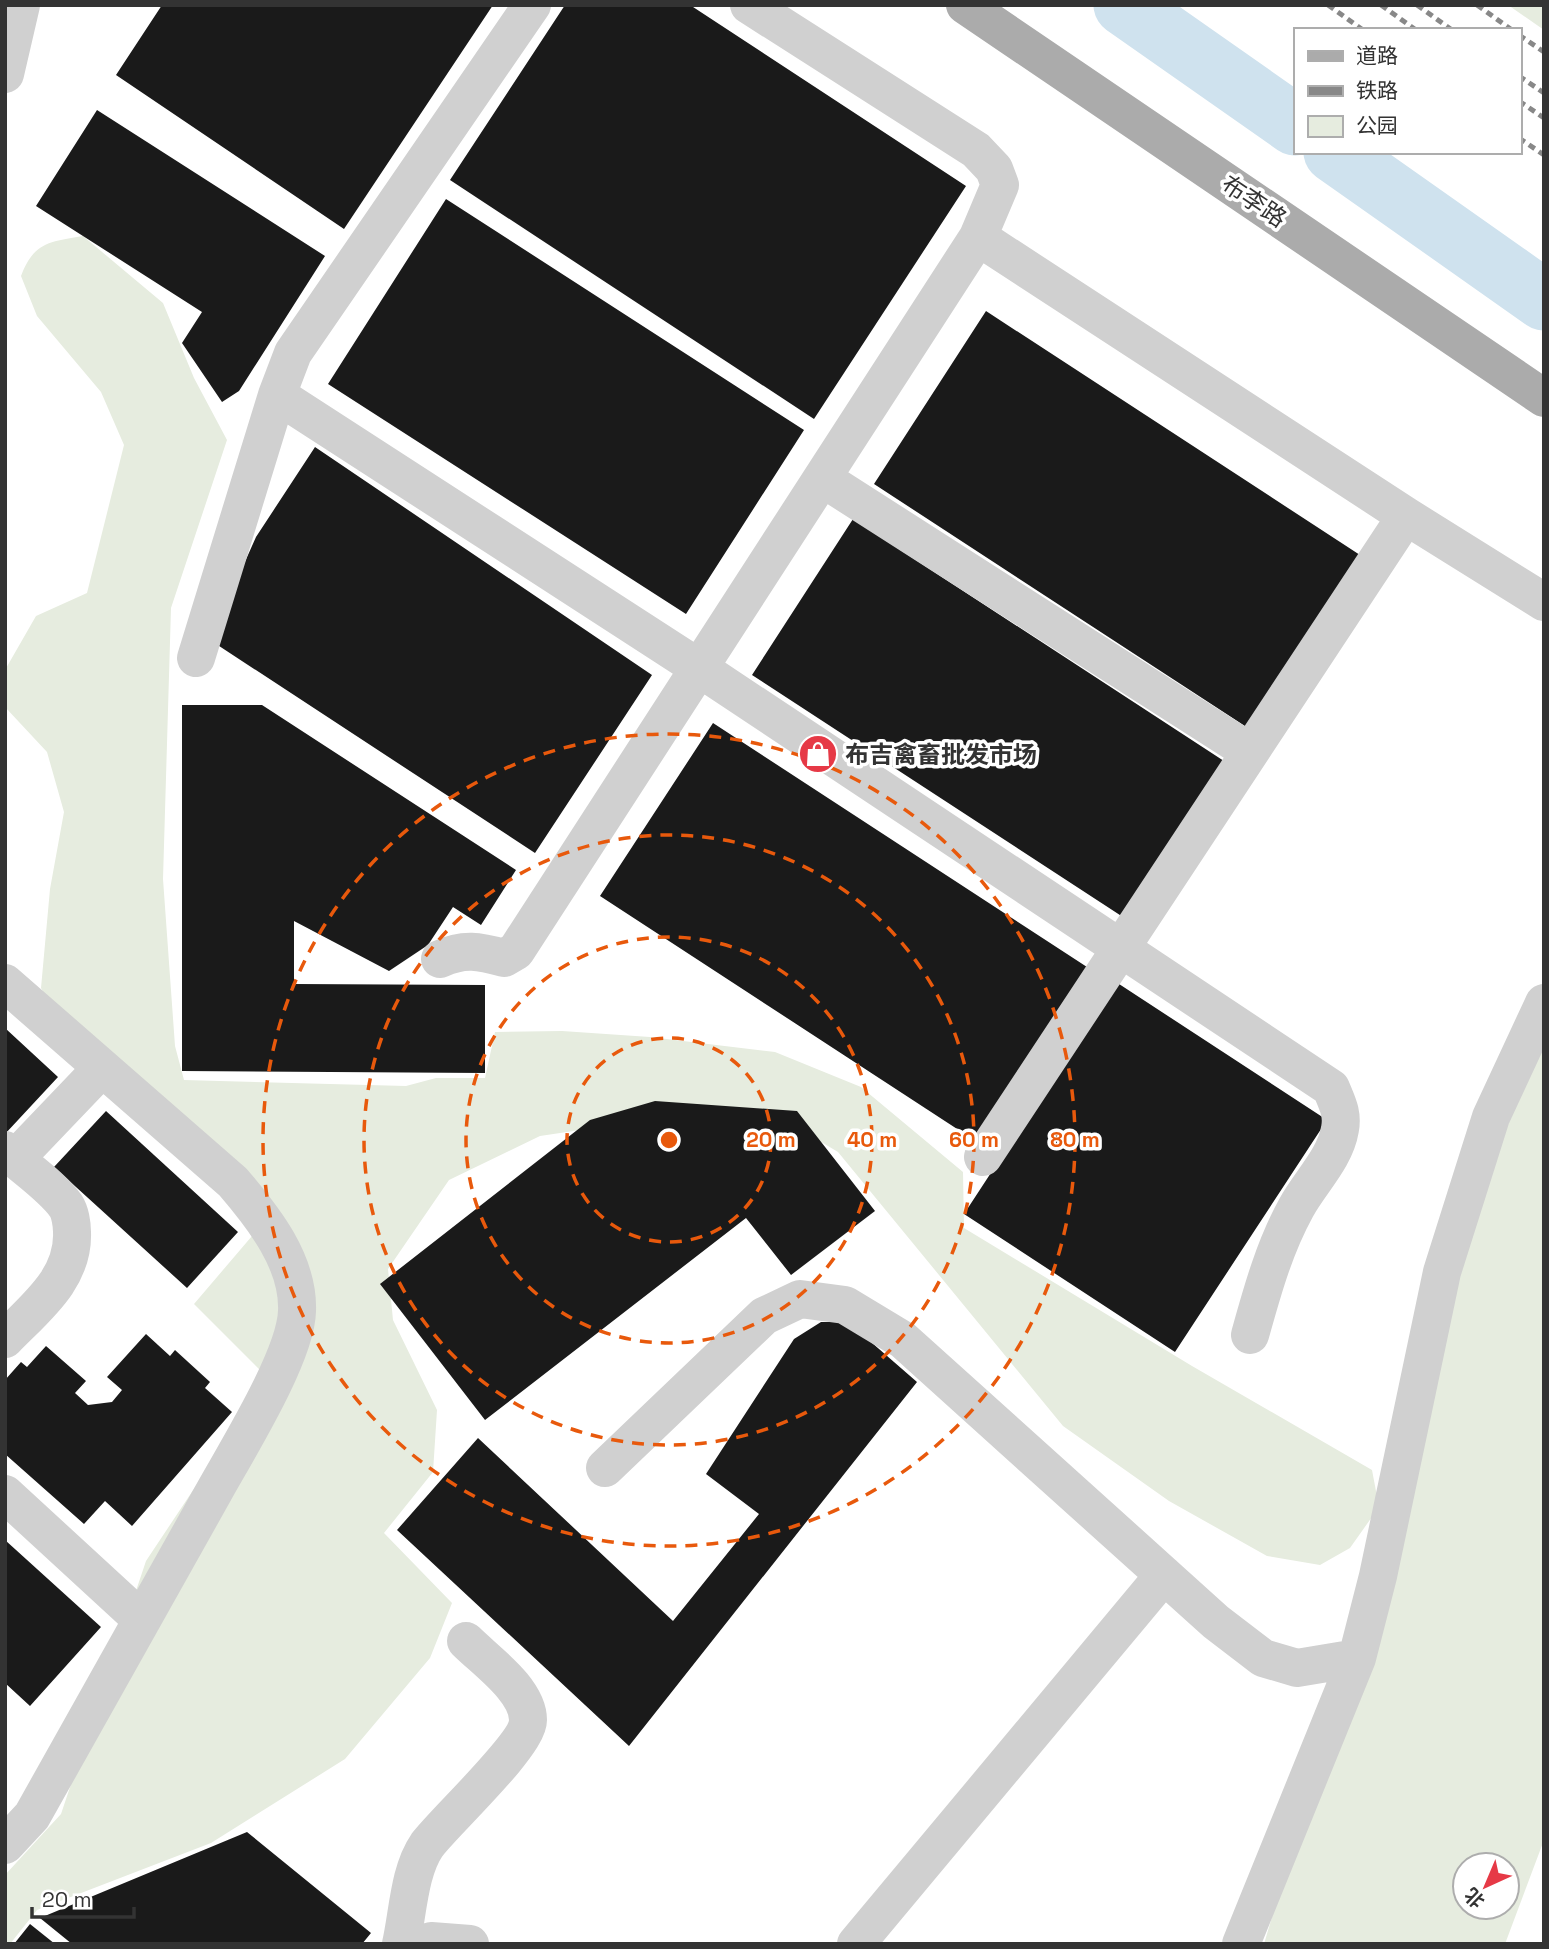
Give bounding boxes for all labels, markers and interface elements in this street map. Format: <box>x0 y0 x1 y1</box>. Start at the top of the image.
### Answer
legend <box>1294 28 1521 154</box>
text: 道路 <box>1356 42 1398 69</box>
text: 铁路 <box>1356 77 1398 104</box>
text: 公园 <box>1356 112 1398 139</box>
street label: 布李路 <box>1215 168 1293 234</box>
shop icon: 布吉禽畜批发市场 <box>797 733 839 775</box>
place label: 布吉禽畜批发市场 <box>845 739 1037 770</box>
text: 20 m <box>746 1126 796 1153</box>
text: 40 m <box>847 1126 897 1153</box>
text: 60 m <box>949 1126 999 1153</box>
text: 80 m <box>1050 1126 1100 1153</box>
centre of rings <box>657 1128 681 1152</box>
north arrow <box>1451 1851 1521 1921</box>
scale bar <box>32 1876 133 1920</box>
text: 北 <box>1459 1882 1490 1913</box>
text: 20 m <box>42 1886 92 1913</box>

